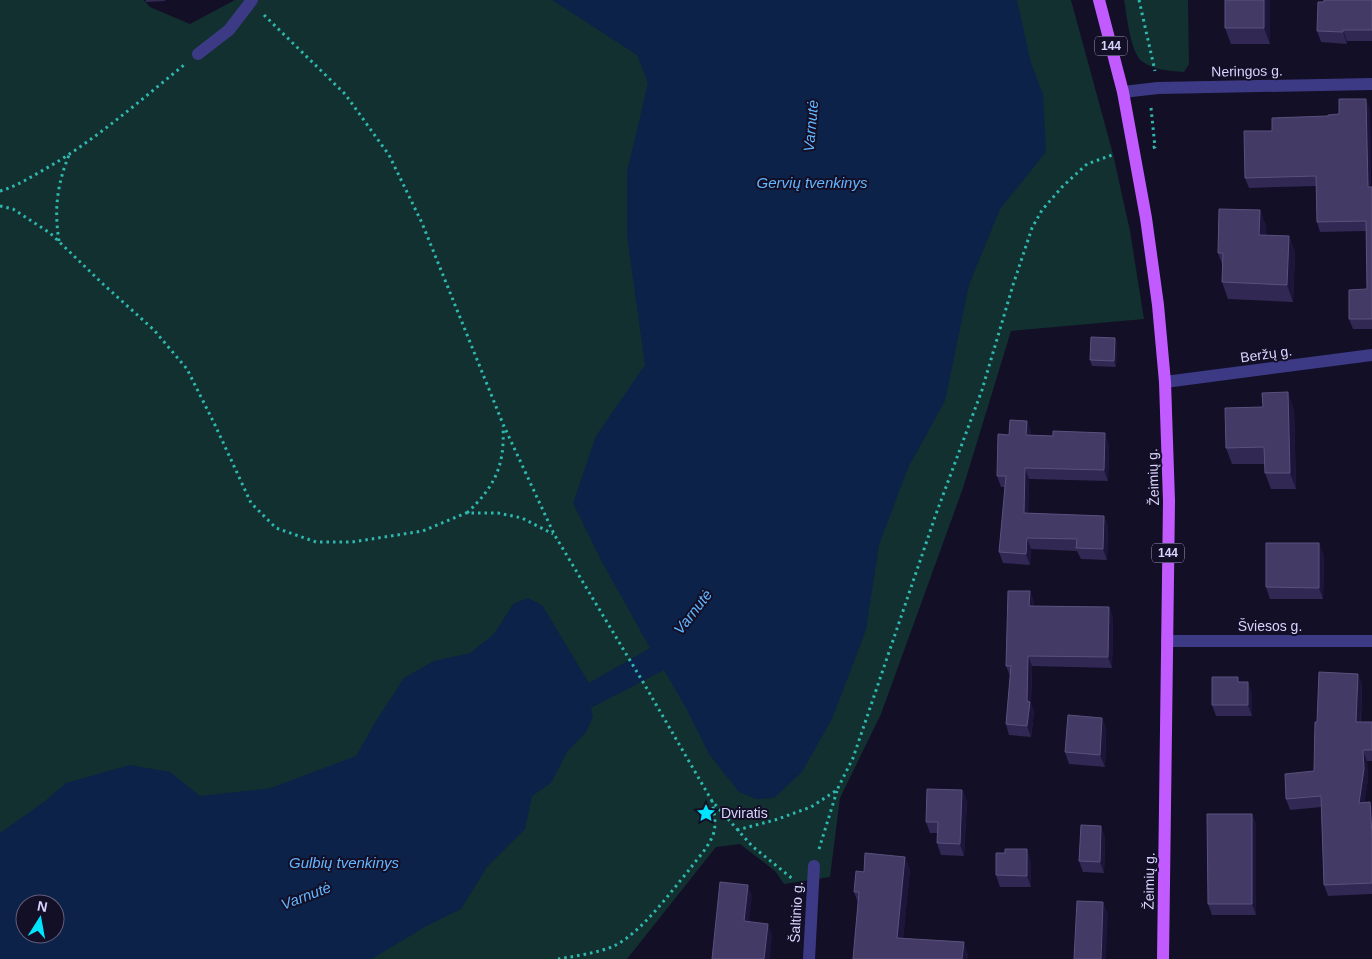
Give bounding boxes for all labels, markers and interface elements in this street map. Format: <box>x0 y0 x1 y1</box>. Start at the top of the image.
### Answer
road number: 144 <box>1095 36 1127 56</box>
street label: Neringos g. <box>1211 62 1283 80</box>
water label: Varnutė <box>800 99 821 153</box>
water label: Gervių tvenkinys <box>757 174 868 191</box>
street label: Beržų g. <box>1239 342 1293 366</box>
street label: Žeimių g. <box>1144 448 1162 506</box>
road number: 144 <box>1152 544 1184 562</box>
water label: Varnutė <box>670 586 715 637</box>
street label: Šviesos g. <box>1238 618 1302 634</box>
place icon: Dviratis <box>695 802 717 824</box>
place label: Dviratis <box>721 805 768 821</box>
street label: Žeimių g. <box>1140 852 1158 910</box>
water label: Gulbių tvenkinys <box>289 854 400 871</box>
water label: Varnutė <box>279 878 333 913</box>
street label: Šaltinio g. <box>786 881 806 943</box>
north arrow <box>15 894 65 944</box>
text: N <box>36 897 49 915</box>

